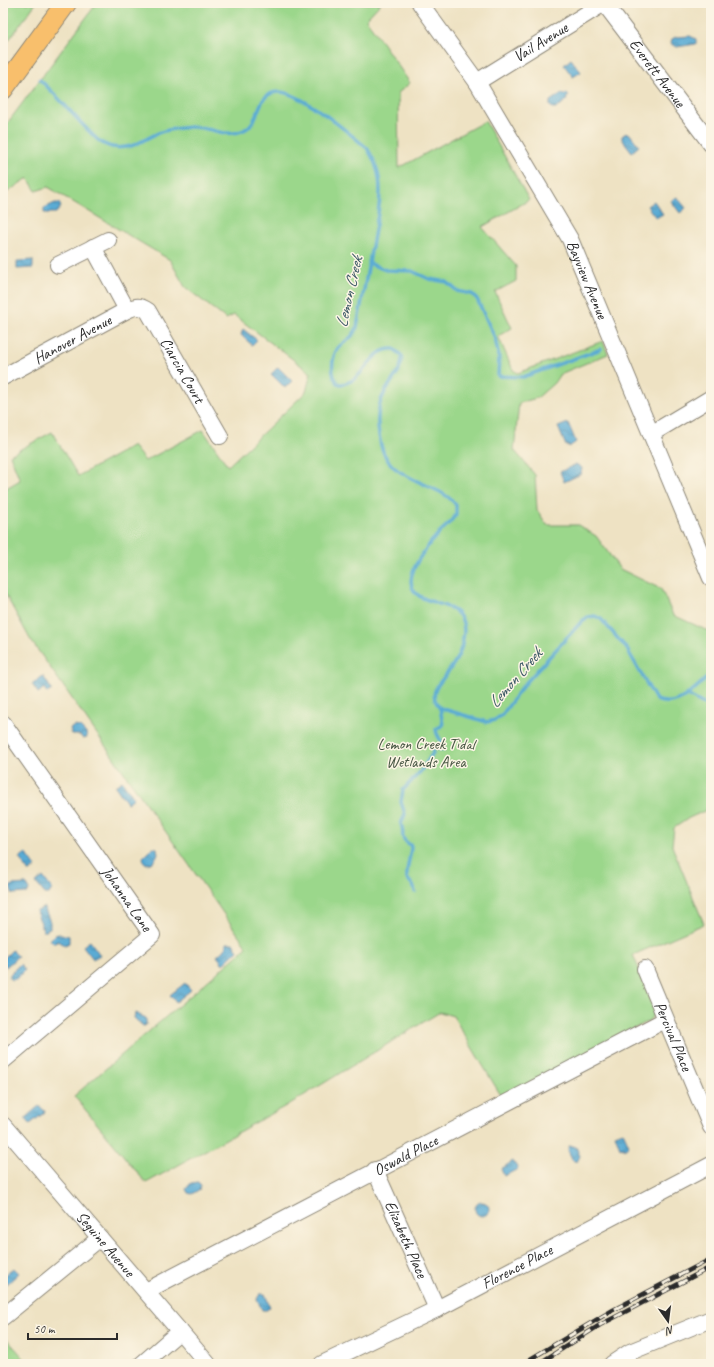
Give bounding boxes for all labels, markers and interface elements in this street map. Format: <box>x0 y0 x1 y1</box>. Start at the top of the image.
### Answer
street label: Vail Avenue <box>510 17 573 67</box>
street label: Everett Avenue <box>625 35 691 113</box>
street label: Bayview Avenue <box>562 238 613 324</box>
water label: Lemon Creek <box>331 252 368 329</box>
street label: Hanover Avenue <box>30 309 117 369</box>
street label: Ciarcia Court <box>155 334 210 408</box>
water label: Lemon Creek <box>484 642 548 712</box>
park label: Lemon Creek Tidal Wetlands Area <box>377 734 478 772</box>
street label: Johanna Lane <box>96 862 158 937</box>
street label: Percival Place <box>650 999 697 1076</box>
street label: Oswald Place <box>370 1130 443 1180</box>
street label: Elizabeth Place <box>380 1198 433 1283</box>
street label: Seguine Avenue <box>71 1207 140 1283</box>
street label: Florence Place <box>478 1239 558 1294</box>
north arrow <box>648 1301 688 1341</box>
scale bar <box>28 1315 117 1341</box>
text: 50 m <box>34 1321 56 1337</box>
text: N <box>663 1323 675 1339</box>

